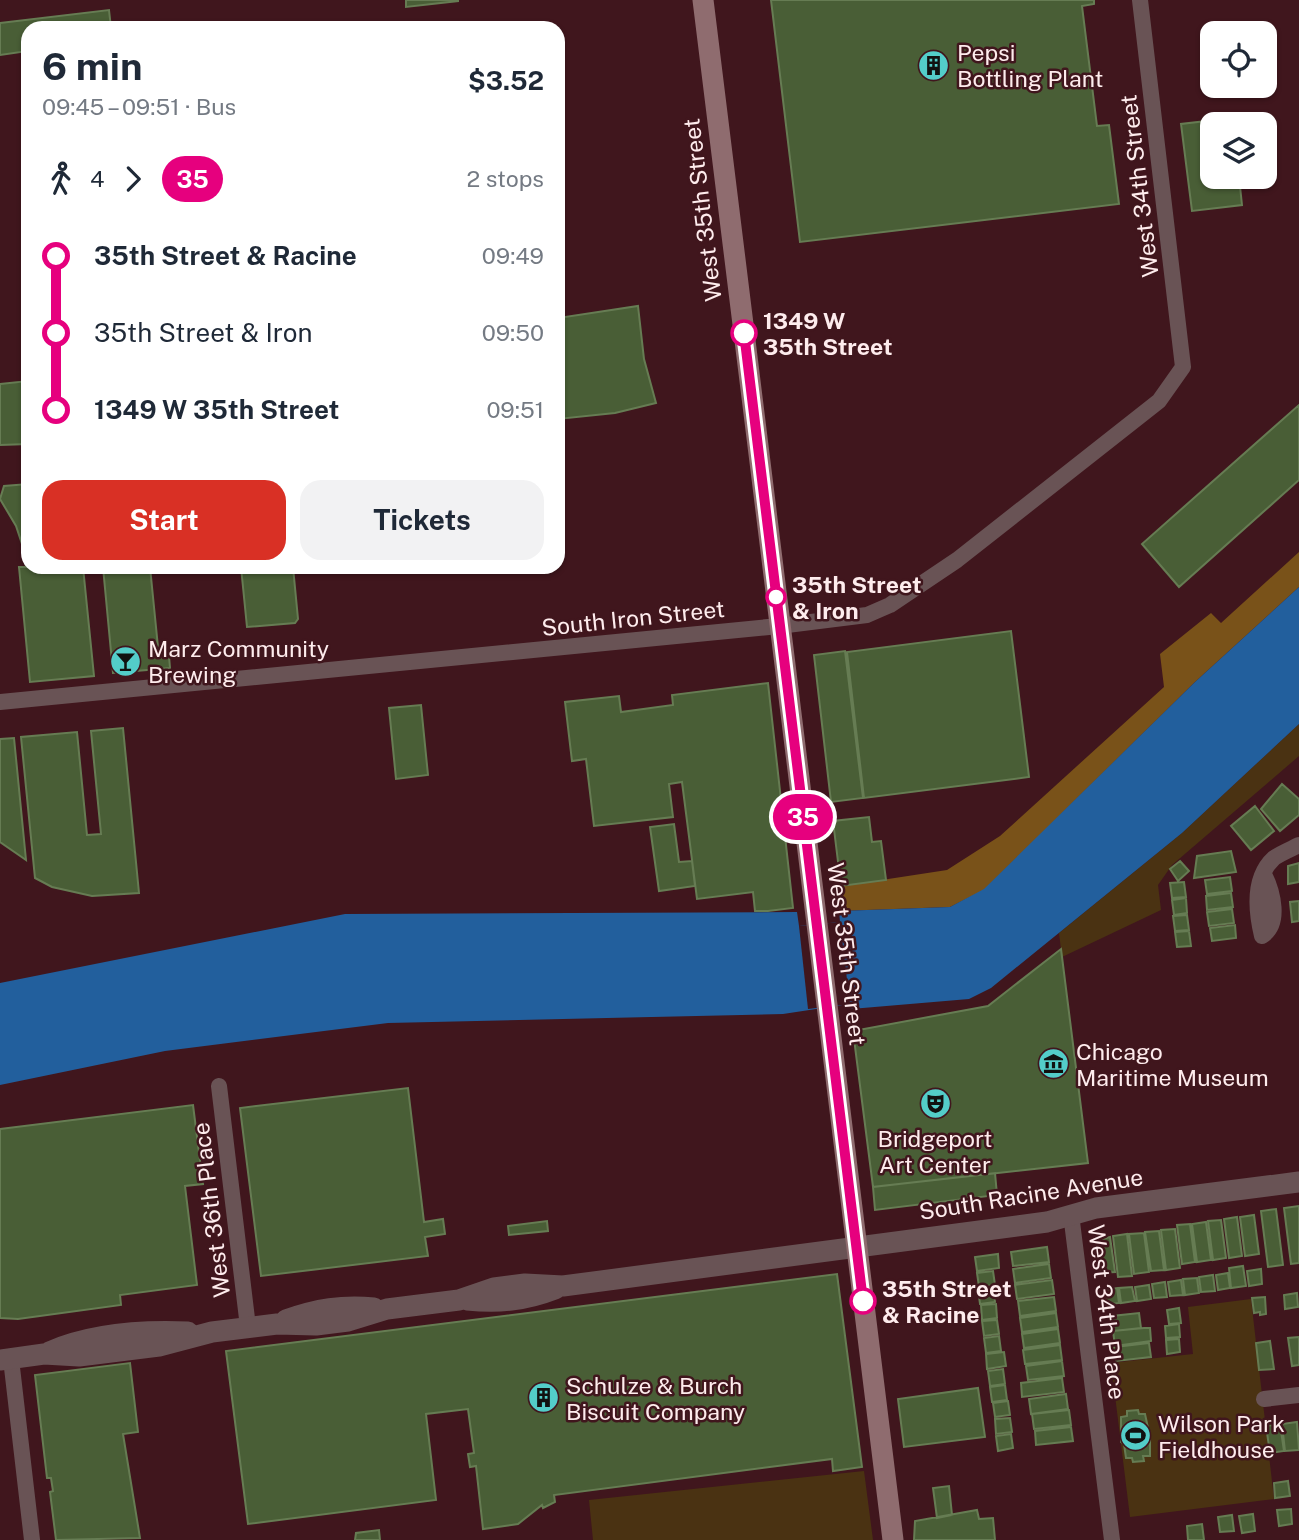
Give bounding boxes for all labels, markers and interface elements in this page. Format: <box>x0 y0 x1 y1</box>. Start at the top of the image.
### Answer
map controls <box>1200 21 1277 189</box>
button: locate <box>1200 21 1277 98</box>
place label: Pepsi Bottling Plant <box>957 39 1104 92</box>
text: 6 min <box>42 44 143 89</box>
building icon: Pepsi Bottling Plant <box>917 48 951 82</box>
text: $3.52 <box>468 65 544 96</box>
text: 09:45 – 09:51 · Bus <box>42 93 236 120</box>
street label: West 34th Street <box>1114 93 1164 279</box>
button: layers <box>1200 112 1277 189</box>
street label: West 35th Street <box>677 117 727 303</box>
icon: walk <box>42 160 80 198</box>
icon: forward <box>114 160 152 198</box>
text: 4 <box>90 165 104 192</box>
text: 35 <box>176 165 209 193</box>
text: 2 stops <box>466 165 544 192</box>
text: 35th Street & Racine <box>94 240 357 271</box>
text: 09:49 <box>482 242 544 269</box>
place label: 1349 W 35th Street <box>763 307 893 360</box>
text: 35th Street & Iron <box>94 317 312 348</box>
text: 09:50 <box>482 319 544 346</box>
marker: 1349 W 35th Street <box>731 320 757 346</box>
text: 1349 W 35th Street <box>94 394 339 425</box>
text: 09:51 <box>486 396 544 423</box>
button: Start <box>42 480 286 560</box>
button: Tickets <box>300 480 544 560</box>
place label: 35th Street & Iron <box>792 571 922 624</box>
marker: 35th Street & Iron <box>766 587 786 607</box>
street label: South Iron Street <box>540 595 726 641</box>
place label: Marz Community Brewing <box>148 635 329 688</box>
bar icon: Marz Community Brewing <box>108 644 142 678</box>
line badge: 35 <box>772 794 834 840</box>
text: 35 <box>787 803 819 831</box>
street label: West 35th Street <box>822 861 872 1047</box>
place label: Chicago Maritime Museum <box>1076 1038 1269 1091</box>
museum icon: Chicago Maritime Museum <box>1036 1047 1070 1081</box>
theatre icon: Bridgeport Art Center <box>918 1087 952 1121</box>
street label: West 36th Place <box>187 1121 235 1299</box>
place label: Bridgeport Art Center <box>877 1125 993 1178</box>
street label: South Racine Avenue <box>917 1163 1145 1225</box>
street label: West 34th Place <box>1083 1223 1131 1401</box>
place label: 35th Street & Racine <box>882 1275 1012 1328</box>
marker: 35th Street & Racine <box>850 1288 876 1314</box>
place label: Schulze & Burch Biscuit Company <box>566 1372 745 1425</box>
building icon: Schulze & Burch Biscuit Company <box>526 1381 560 1415</box>
place label: Wilson Park Fieldhouse <box>1158 1410 1285 1463</box>
sports icon: Wilson Park Fieldhouse <box>1118 1419 1152 1453</box>

